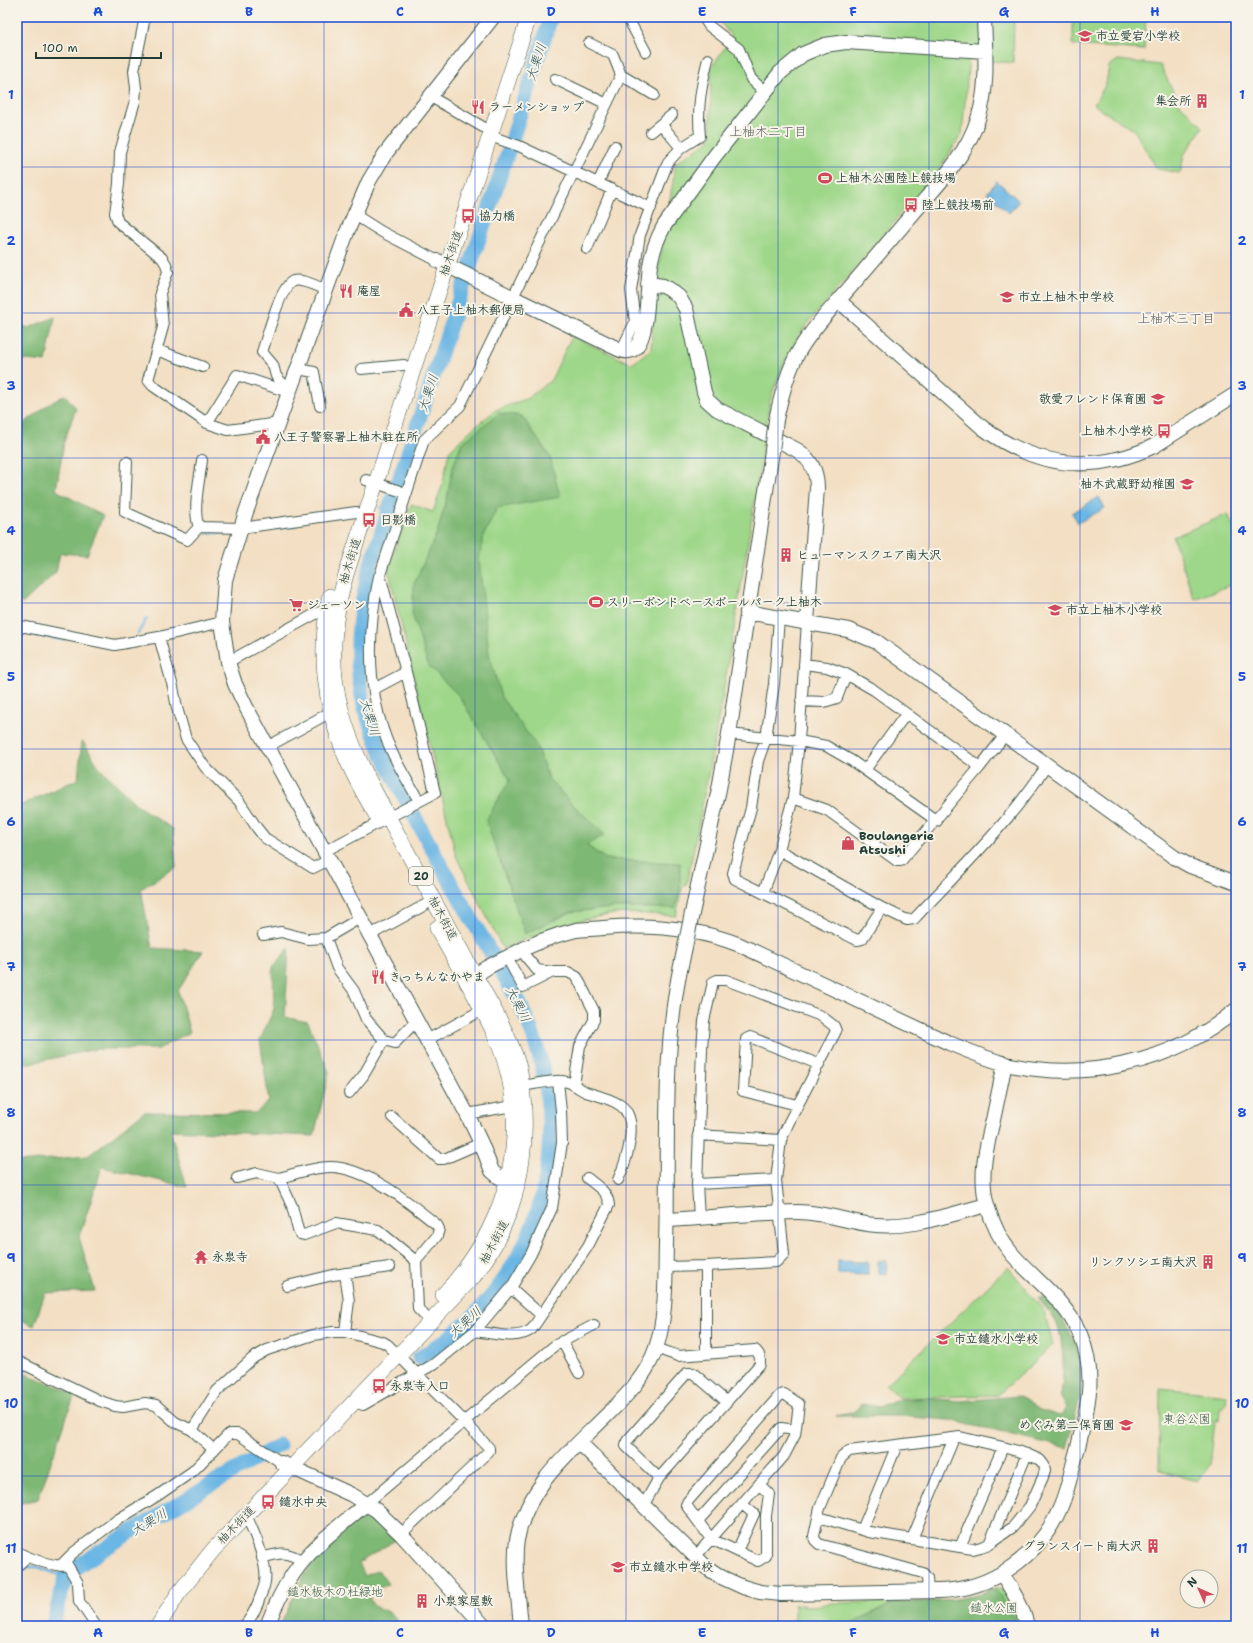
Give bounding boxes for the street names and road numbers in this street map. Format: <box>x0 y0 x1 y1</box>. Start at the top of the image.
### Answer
street label: 柚木街道 <box>436 228 466 278</box>
street label: 柚木街道 <box>335 536 365 586</box>
road number: 20 <box>409 867 433 885</box>
street label: 柚木街道 <box>425 893 461 943</box>
street label: 柚木街道 <box>476 1217 512 1267</box>
street label: 柚木街道 <box>214 1502 258 1548</box>

